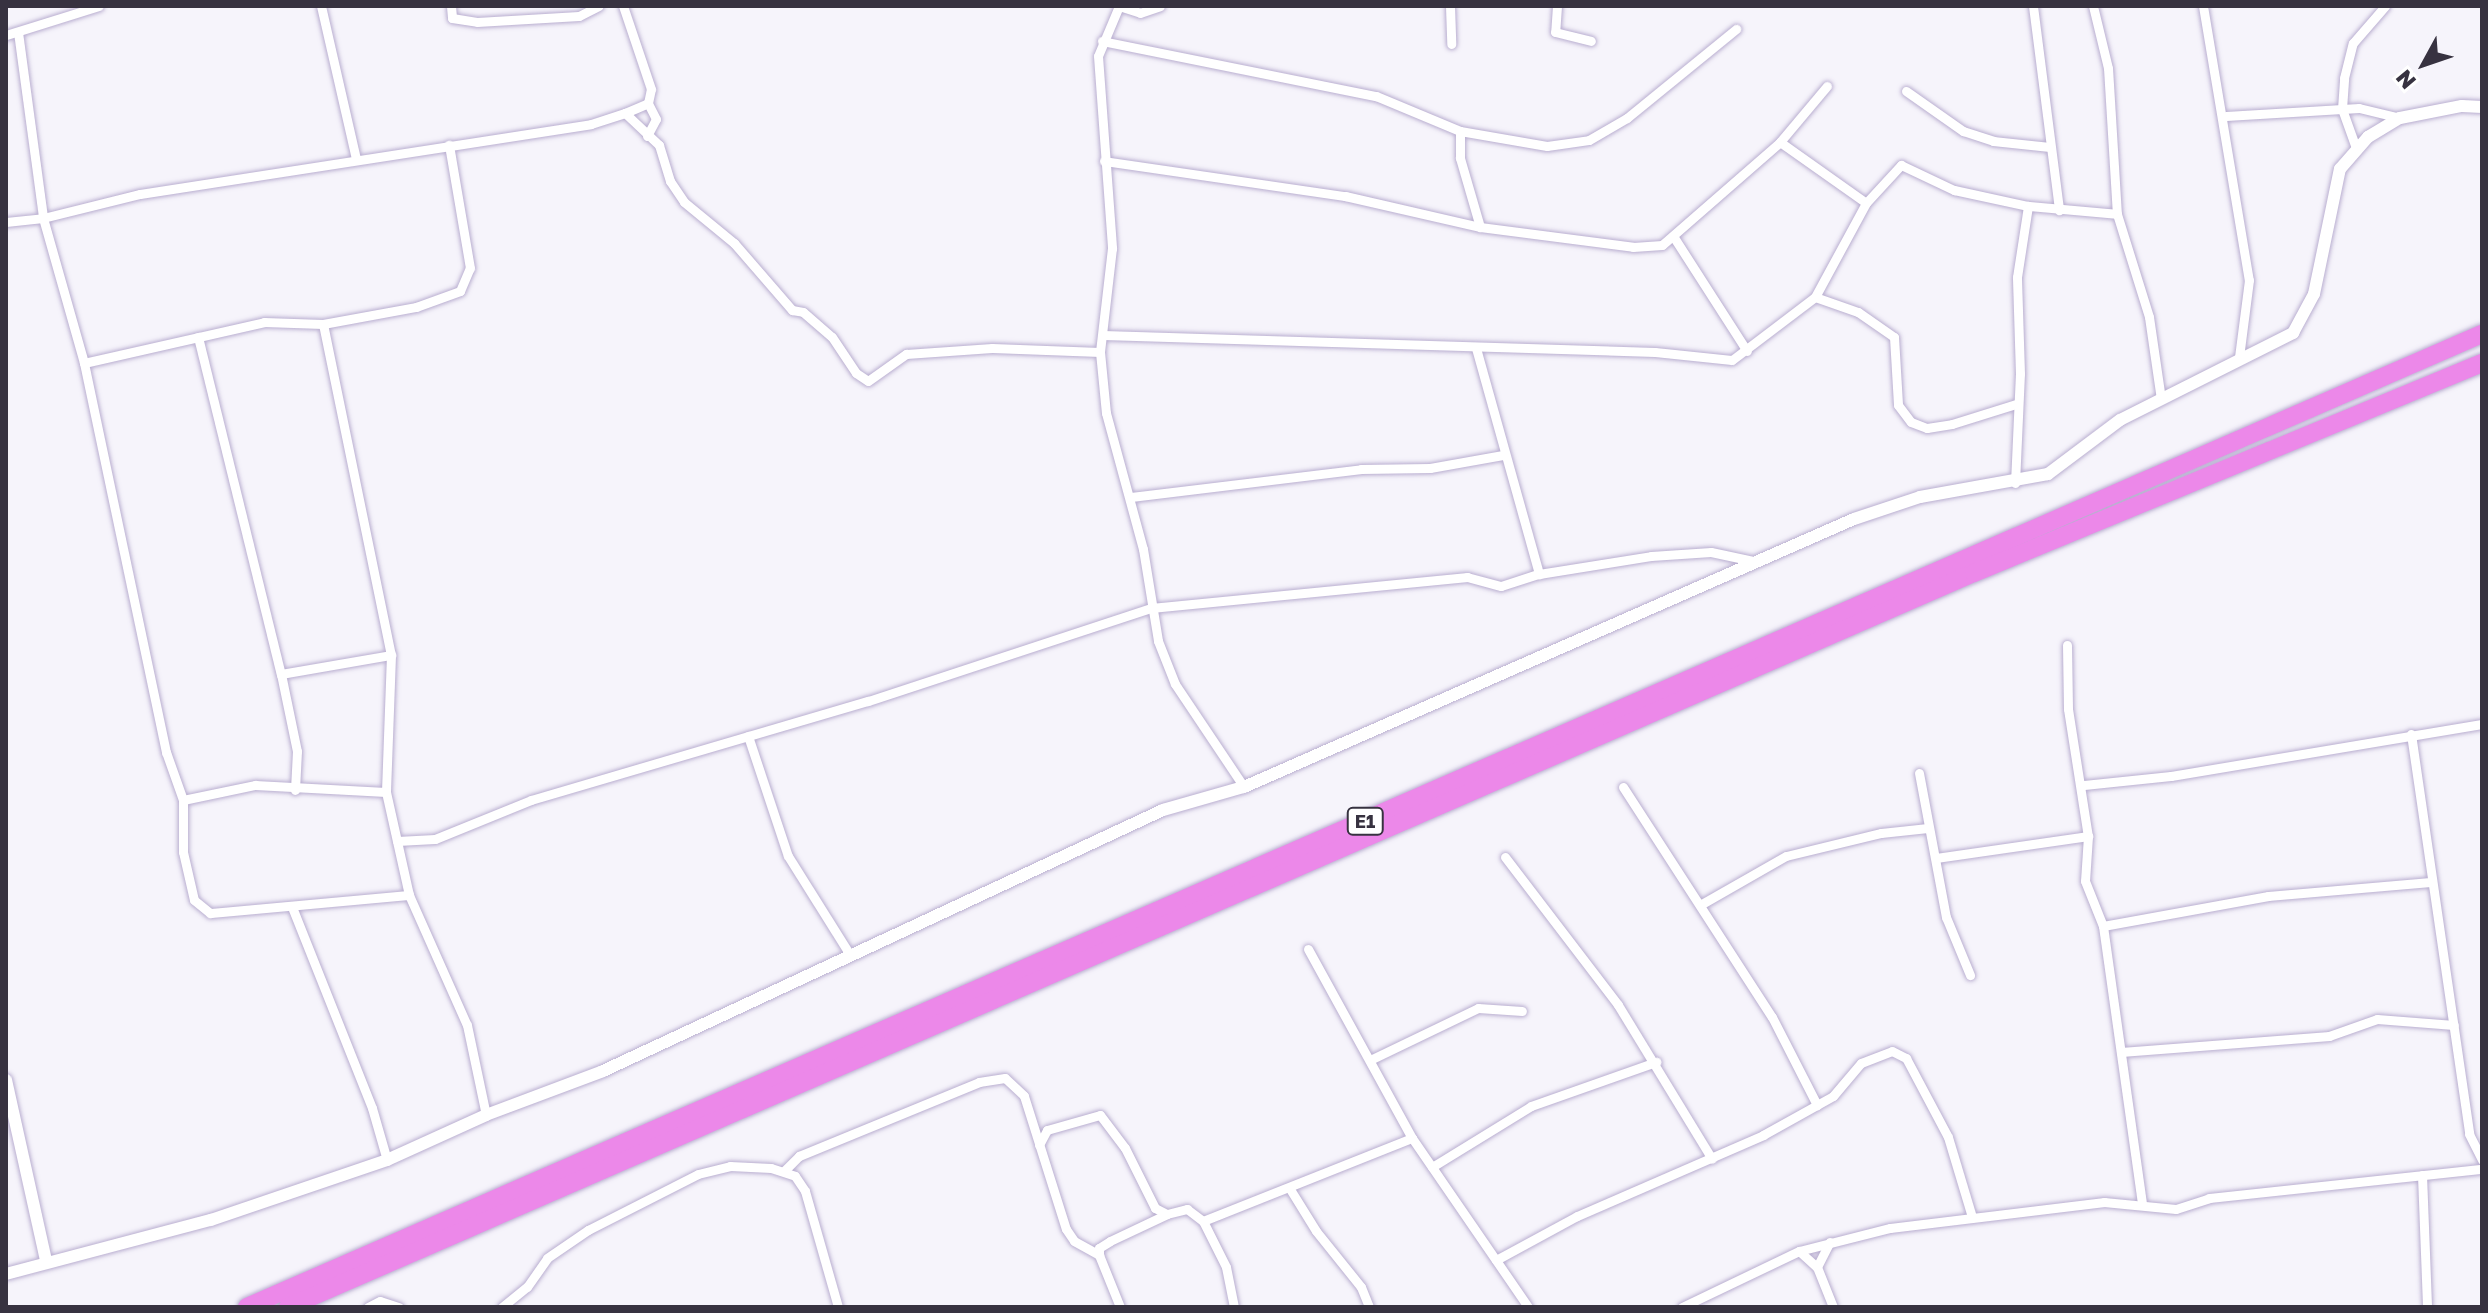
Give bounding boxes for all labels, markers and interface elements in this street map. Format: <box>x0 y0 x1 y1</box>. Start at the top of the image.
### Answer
north arrow <box>2384 24 2464 104</box>
text: N <box>2390 65 2421 95</box>
road number: E1 <box>1345 807 1385 835</box>

